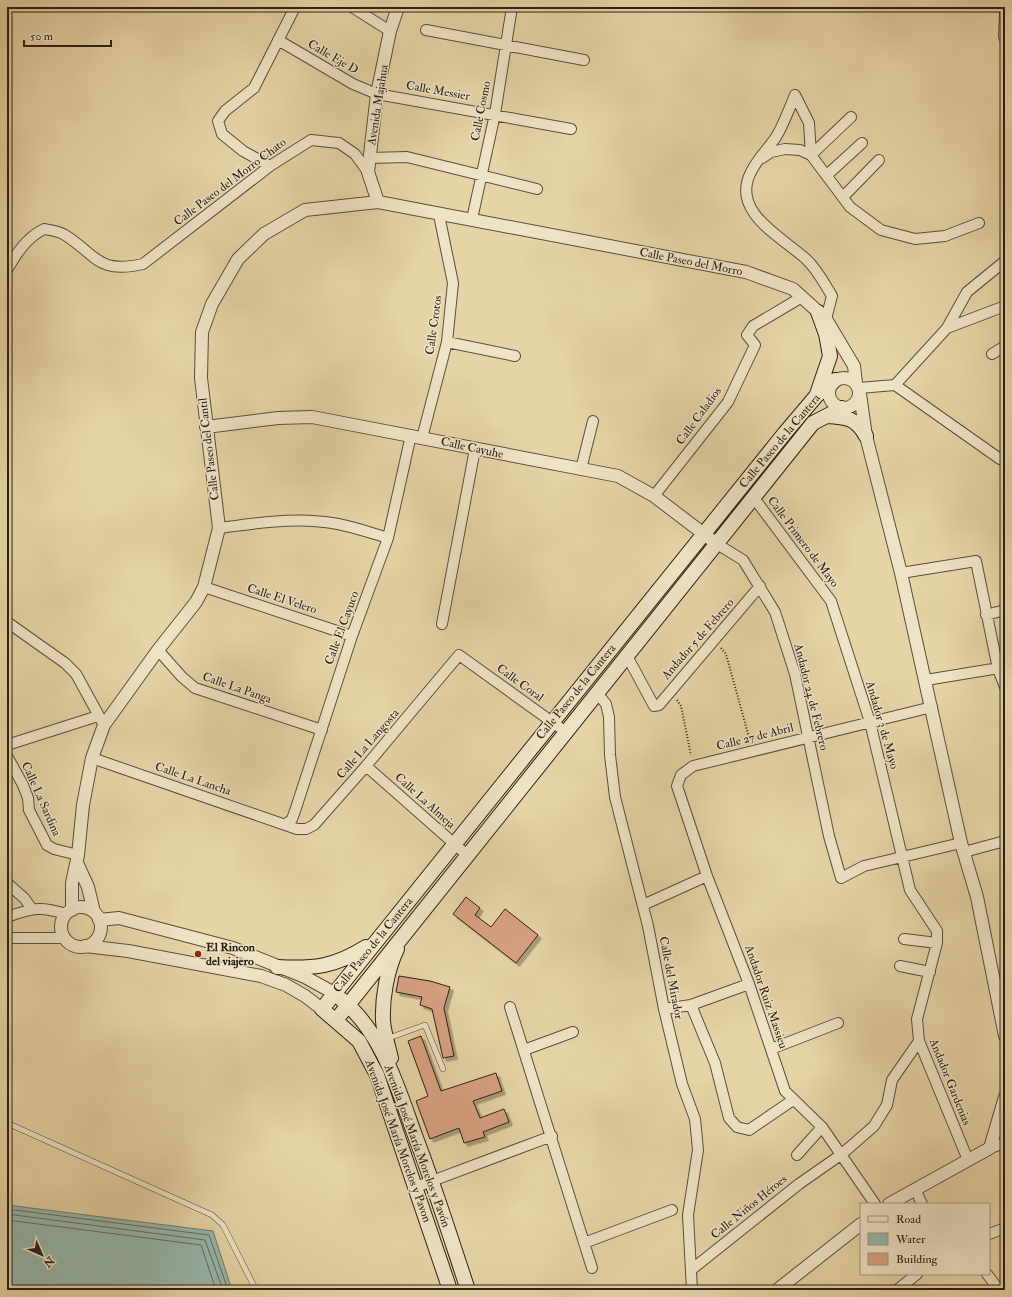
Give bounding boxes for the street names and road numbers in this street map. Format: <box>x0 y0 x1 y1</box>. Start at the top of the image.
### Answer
street label: Calle Eje D <box>305 36 361 78</box>
street label: Avenida Majahua <box>364 62 392 147</box>
street label: Calle Messier <box>405 78 472 104</box>
street label: Calle Cosmo <box>468 79 494 142</box>
street label: Calle Paseo del Morro Chato <box>171 135 289 229</box>
street label: Calle Paseo del Morro <box>638 245 744 279</box>
street label: Calle Crotos <box>422 294 446 356</box>
street label: Calle Caladios <box>673 384 725 448</box>
street label: Calle Paseo de la Cantera <box>736 390 825 491</box>
street label: Calle Paseo del Cantil <box>195 397 223 501</box>
street label: Calle Cayuhe <box>439 434 505 462</box>
street label: Calle Primero de Mayo <box>764 494 842 590</box>
street label: Calle El Velero <box>245 581 319 617</box>
street label: Calle El Cayuco <box>322 589 362 667</box>
street label: Andador 5 de Febrero <box>658 595 737 683</box>
street label: Calle Paseo de la Cantera <box>533 640 620 743</box>
street label: Andador 24 de Febrero <box>790 641 832 752</box>
street label: Calle Coral <box>494 661 546 705</box>
street label: Calle La Panga <box>200 669 275 707</box>
street label: Andador 3 de Mayo <box>862 678 902 771</box>
street label: Calle La Langosta <box>333 705 403 782</box>
street label: Calle 27 de Abril <box>715 720 795 754</box>
street label: Calle La Lancha <box>153 759 234 799</box>
street label: Calle La Sardina <box>18 760 64 839</box>
street label: Calle La Almeja <box>392 770 459 833</box>
street label: Calle Paseo de la Cantera <box>330 893 417 996</box>
street label: Calle del Mirador <box>656 935 686 1021</box>
street label: Andador Ruiz Massieu <box>741 942 791 1051</box>
street label: Andador Gardenias <box>925 1036 974 1127</box>
street label: Avenida José María Morelos y Pavon <box>361 1057 434 1224</box>
street label: Avenida José María Morelos y Pavón <box>380 1062 453 1229</box>
street label: Calle Niños Héroes <box>708 1172 790 1242</box>

